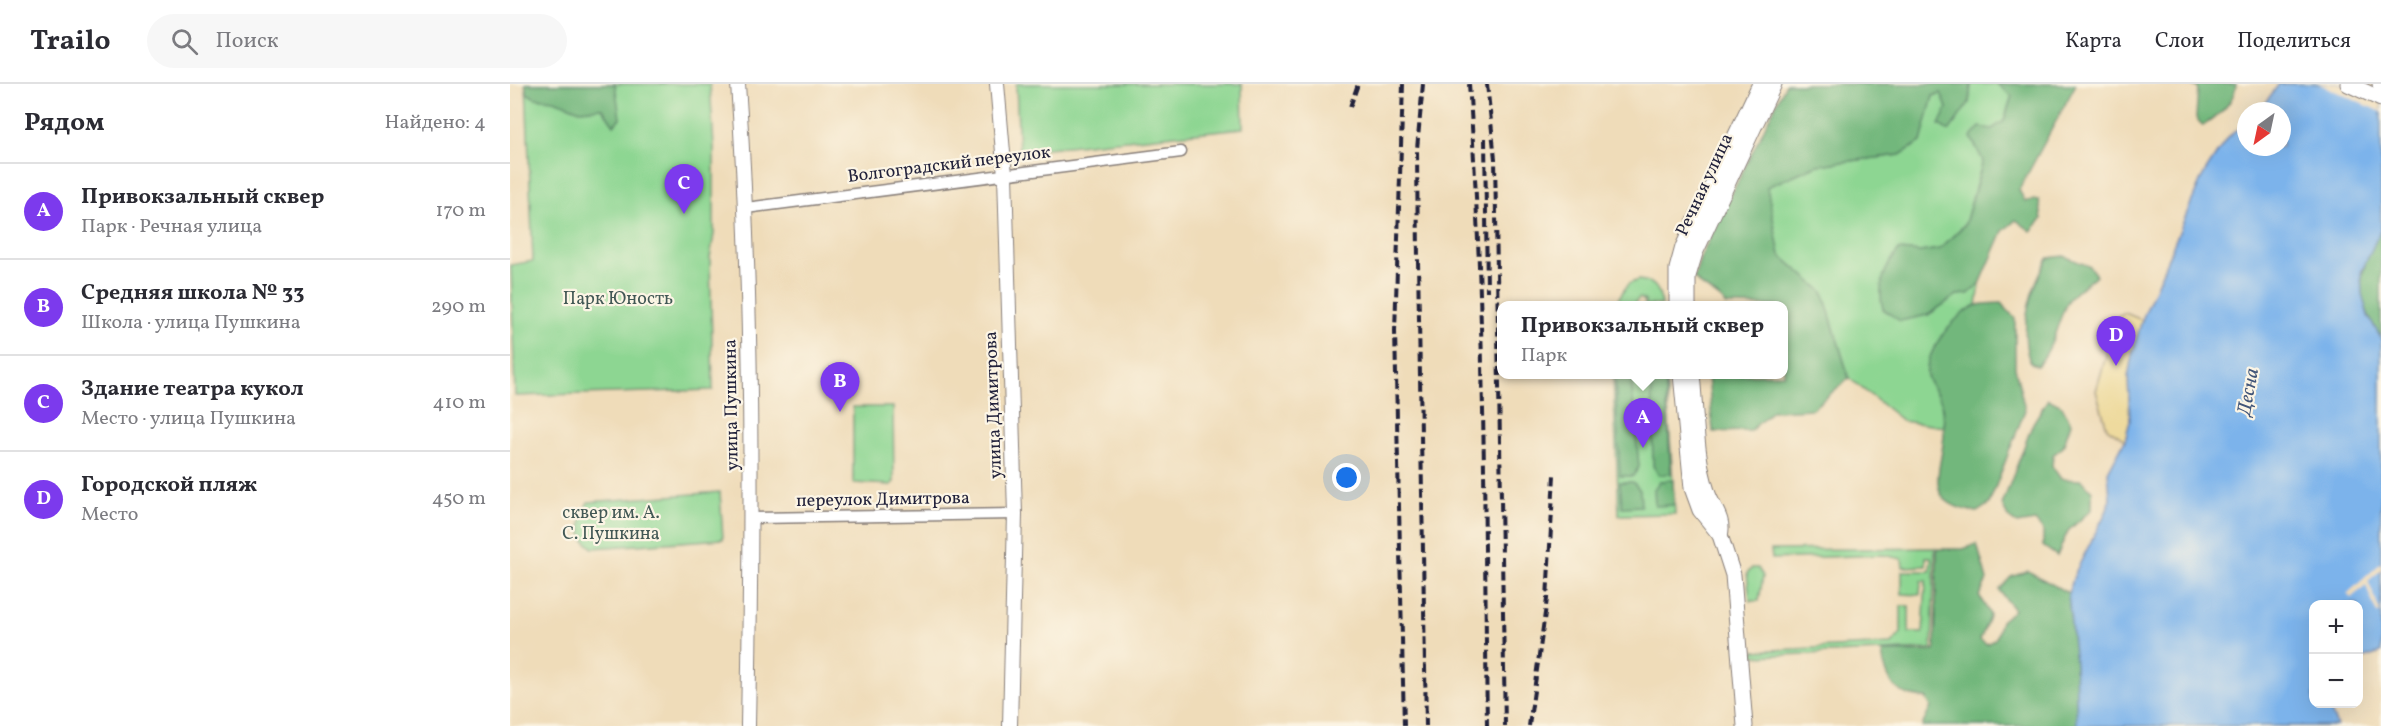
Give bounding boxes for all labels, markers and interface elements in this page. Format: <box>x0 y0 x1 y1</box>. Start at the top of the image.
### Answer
search box <box>147 14 567 68</box>
text: Trailo <box>30 22 111 61</box>
icon: search <box>168 25 201 58</box>
text: Поиск <box>216 26 279 57</box>
text: Карта <box>2065 27 2122 56</box>
text: Слои <box>2155 27 2204 56</box>
text: Поделиться <box>2237 27 2351 56</box>
north arrow <box>2237 102 2291 156</box>
text: Рядом <box>24 105 104 141</box>
text: Найдено: 4 <box>385 109 486 137</box>
street label: Речная улица <box>1670 129 1740 240</box>
street label: Волгоградский переулок <box>846 140 1052 190</box>
pin: C <box>664 164 704 214</box>
text: Привокзальный сквер <box>81 182 324 213</box>
text: A <box>36 197 51 225</box>
text: 170 m <box>436 197 486 225</box>
text: Парк · Речная улица <box>81 213 262 241</box>
text: Средняя школа № 33 <box>81 278 304 309</box>
park label: Парк Юность <box>563 287 673 312</box>
text: B <box>37 293 50 321</box>
text: 290 m <box>431 293 486 321</box>
popup <box>1497 301 1788 379</box>
text: Школа · улица Пушкина <box>81 309 301 337</box>
text: Привокзальный сквер <box>1521 311 1764 342</box>
pin: D <box>2096 316 2136 366</box>
street label: улица Димитрова <box>979 331 1009 479</box>
street label: улица Пушкина <box>718 339 746 471</box>
text: Парк <box>1521 342 1567 370</box>
pin: B <box>820 362 860 412</box>
water label: Десна <box>2231 366 2267 420</box>
text: Здание театра кукол <box>81 374 304 405</box>
text: C <box>37 389 50 417</box>
text: 410 m <box>433 389 486 417</box>
pin: A <box>1624 398 1662 448</box>
text: Место · улица Пушкина <box>81 405 296 433</box>
your location <box>1332 463 1361 492</box>
text: Городской пляж <box>81 470 257 501</box>
text: D <box>36 485 51 513</box>
text: 450 m <box>432 485 486 513</box>
street label: переулок Димитрова <box>796 486 970 514</box>
text: Место <box>81 501 138 529</box>
park label: сквер им. А. С. Пушкина <box>562 501 660 547</box>
map controls <box>2309 600 2363 708</box>
button: + <box>2309 600 2363 654</box>
button: − <box>2309 654 2363 708</box>

